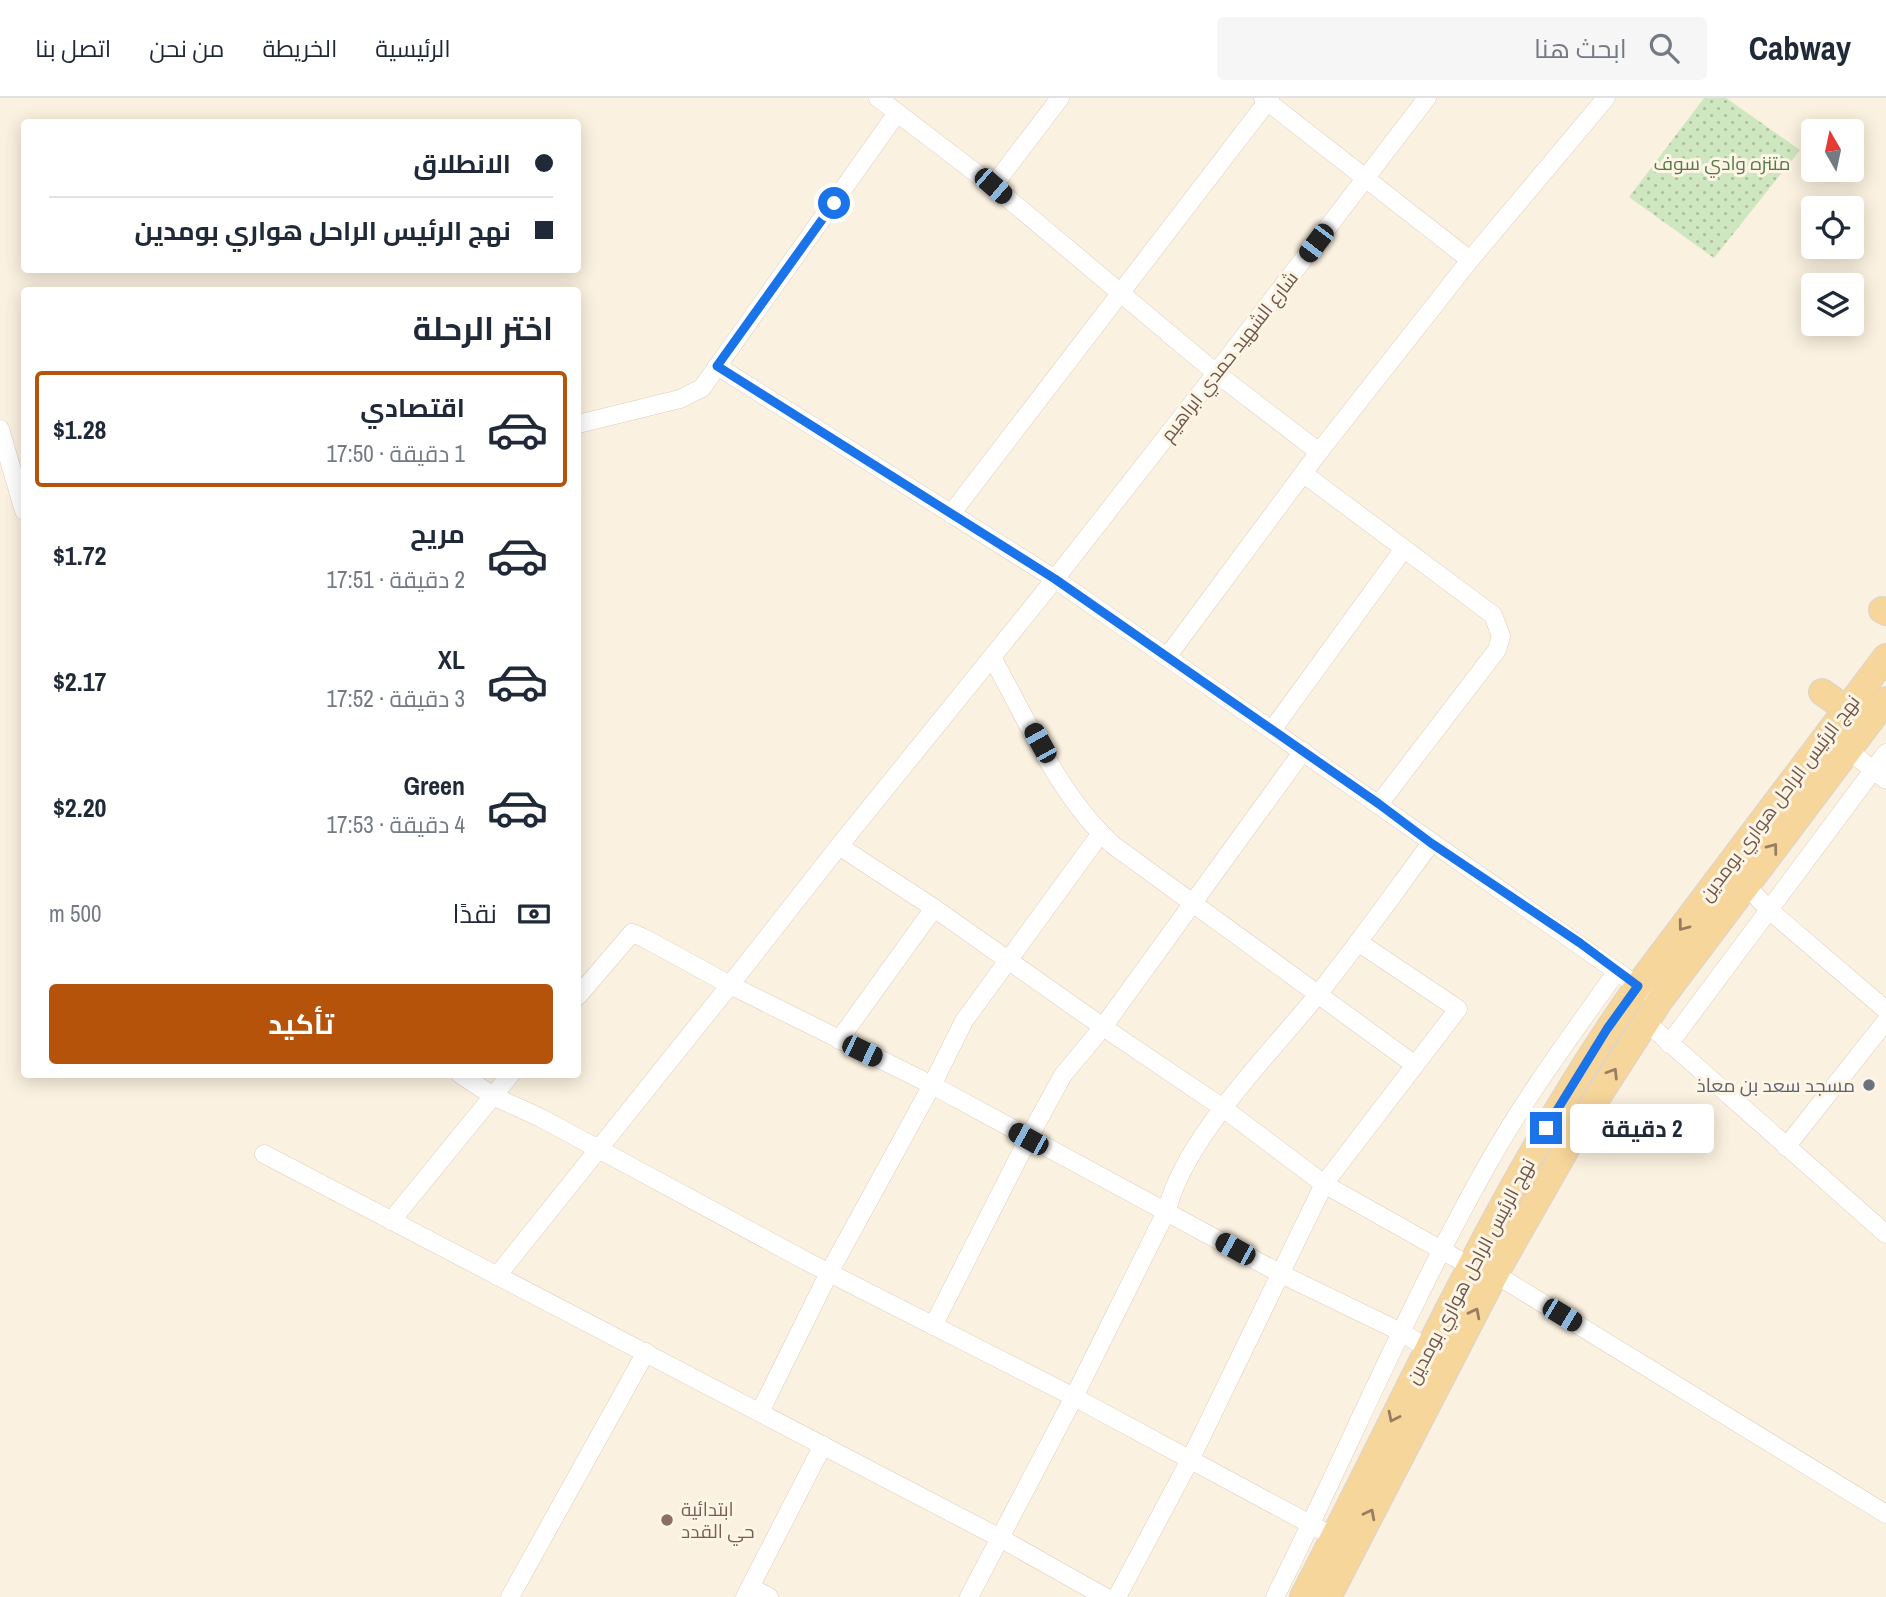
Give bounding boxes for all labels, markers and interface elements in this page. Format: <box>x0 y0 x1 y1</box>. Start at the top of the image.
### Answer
search box <box>1217 17 1707 80</box>
text: Cabway <box>1749 26 1851 70</box>
icon: search <box>1645 29 1683 67</box>
text: ابحث هنا <box>1534 31 1627 66</box>
text: اتصل بنا <box>35 32 111 64</box>
text: من نحن <box>149 32 224 64</box>
text: الخريطة <box>262 32 337 64</box>
text: الرئيسية <box>375 32 451 64</box>
north arrow <box>1801 119 1864 182</box>
map controls <box>1801 119 1864 336</box>
text: الانطلاق <box>413 146 511 181</box>
park label: متنزه وادي سوف <box>1654 150 1790 178</box>
car <box>971 164 1016 208</box>
route start <box>818 187 850 219</box>
button: locate <box>1801 196 1864 259</box>
text: نهج الرئيس الراحل هواري بومدين <box>135 213 511 248</box>
car <box>1295 220 1338 266</box>
street label: شارع الشهيد حمدي ابراهيم <box>1154 265 1305 448</box>
button: layers <box>1801 273 1864 336</box>
text: اختر الرحلة <box>413 307 553 350</box>
text: اقتصادي <box>360 390 465 425</box>
icon: car <box>486 398 549 461</box>
text: $1.28 <box>53 412 106 447</box>
text: 1 دقيقة · 17:50 <box>326 438 465 469</box>
text: مريح <box>410 516 465 551</box>
icon: car <box>486 524 549 587</box>
text: $1.72 <box>53 538 106 573</box>
text: 2 دقيقة · 17:51 <box>326 564 465 595</box>
text: XL <box>438 642 465 677</box>
icon: car <box>486 650 549 713</box>
text: $2.17 <box>53 664 106 699</box>
text: 3 دقيقة · 17:52 <box>326 683 465 714</box>
street label: نهج الرئيس الراحل هواري بومدين <box>1693 689 1867 908</box>
car <box>1021 720 1060 766</box>
text: Green <box>403 768 465 803</box>
icon: car <box>486 776 549 839</box>
text: $2.20 <box>53 790 106 825</box>
text: 4 دقيقة · 17:53 <box>326 809 465 840</box>
one-way arrow <box>1765 843 1778 856</box>
icon: cash <box>515 895 553 933</box>
text: نقدًا <box>453 896 497 931</box>
text: 500 m <box>49 898 101 929</box>
one-way arrow <box>1678 918 1691 931</box>
button: تأكيد <box>49 984 553 1064</box>
car <box>839 1032 886 1070</box>
one-way arrow <box>1604 1068 1617 1081</box>
place label: مسجد سعد بن معاذ <box>1696 1072 1855 1098</box>
marker: مسجد سعد بن معاذ <box>1861 1077 1877 1093</box>
callout: 2 دقيقة <box>1570 1104 1714 1152</box>
route end <box>1530 1112 1562 1144</box>
text: 2 دقيقة <box>1602 1113 1682 1144</box>
car <box>1005 1120 1052 1158</box>
street label: نهج الرئيس الراحل هواري بومدين <box>1399 1154 1542 1389</box>
car <box>1212 1230 1259 1268</box>
car <box>1539 1295 1586 1335</box>
one-way arrow <box>1467 1307 1480 1320</box>
one-way arrow <box>1388 1410 1402 1422</box>
place label: ابتدائية حي القدد <box>681 1496 755 1546</box>
one-way arrow <box>1362 1509 1376 1522</box>
marker: ابتدائية حي القدد <box>659 1512 675 1528</box>

